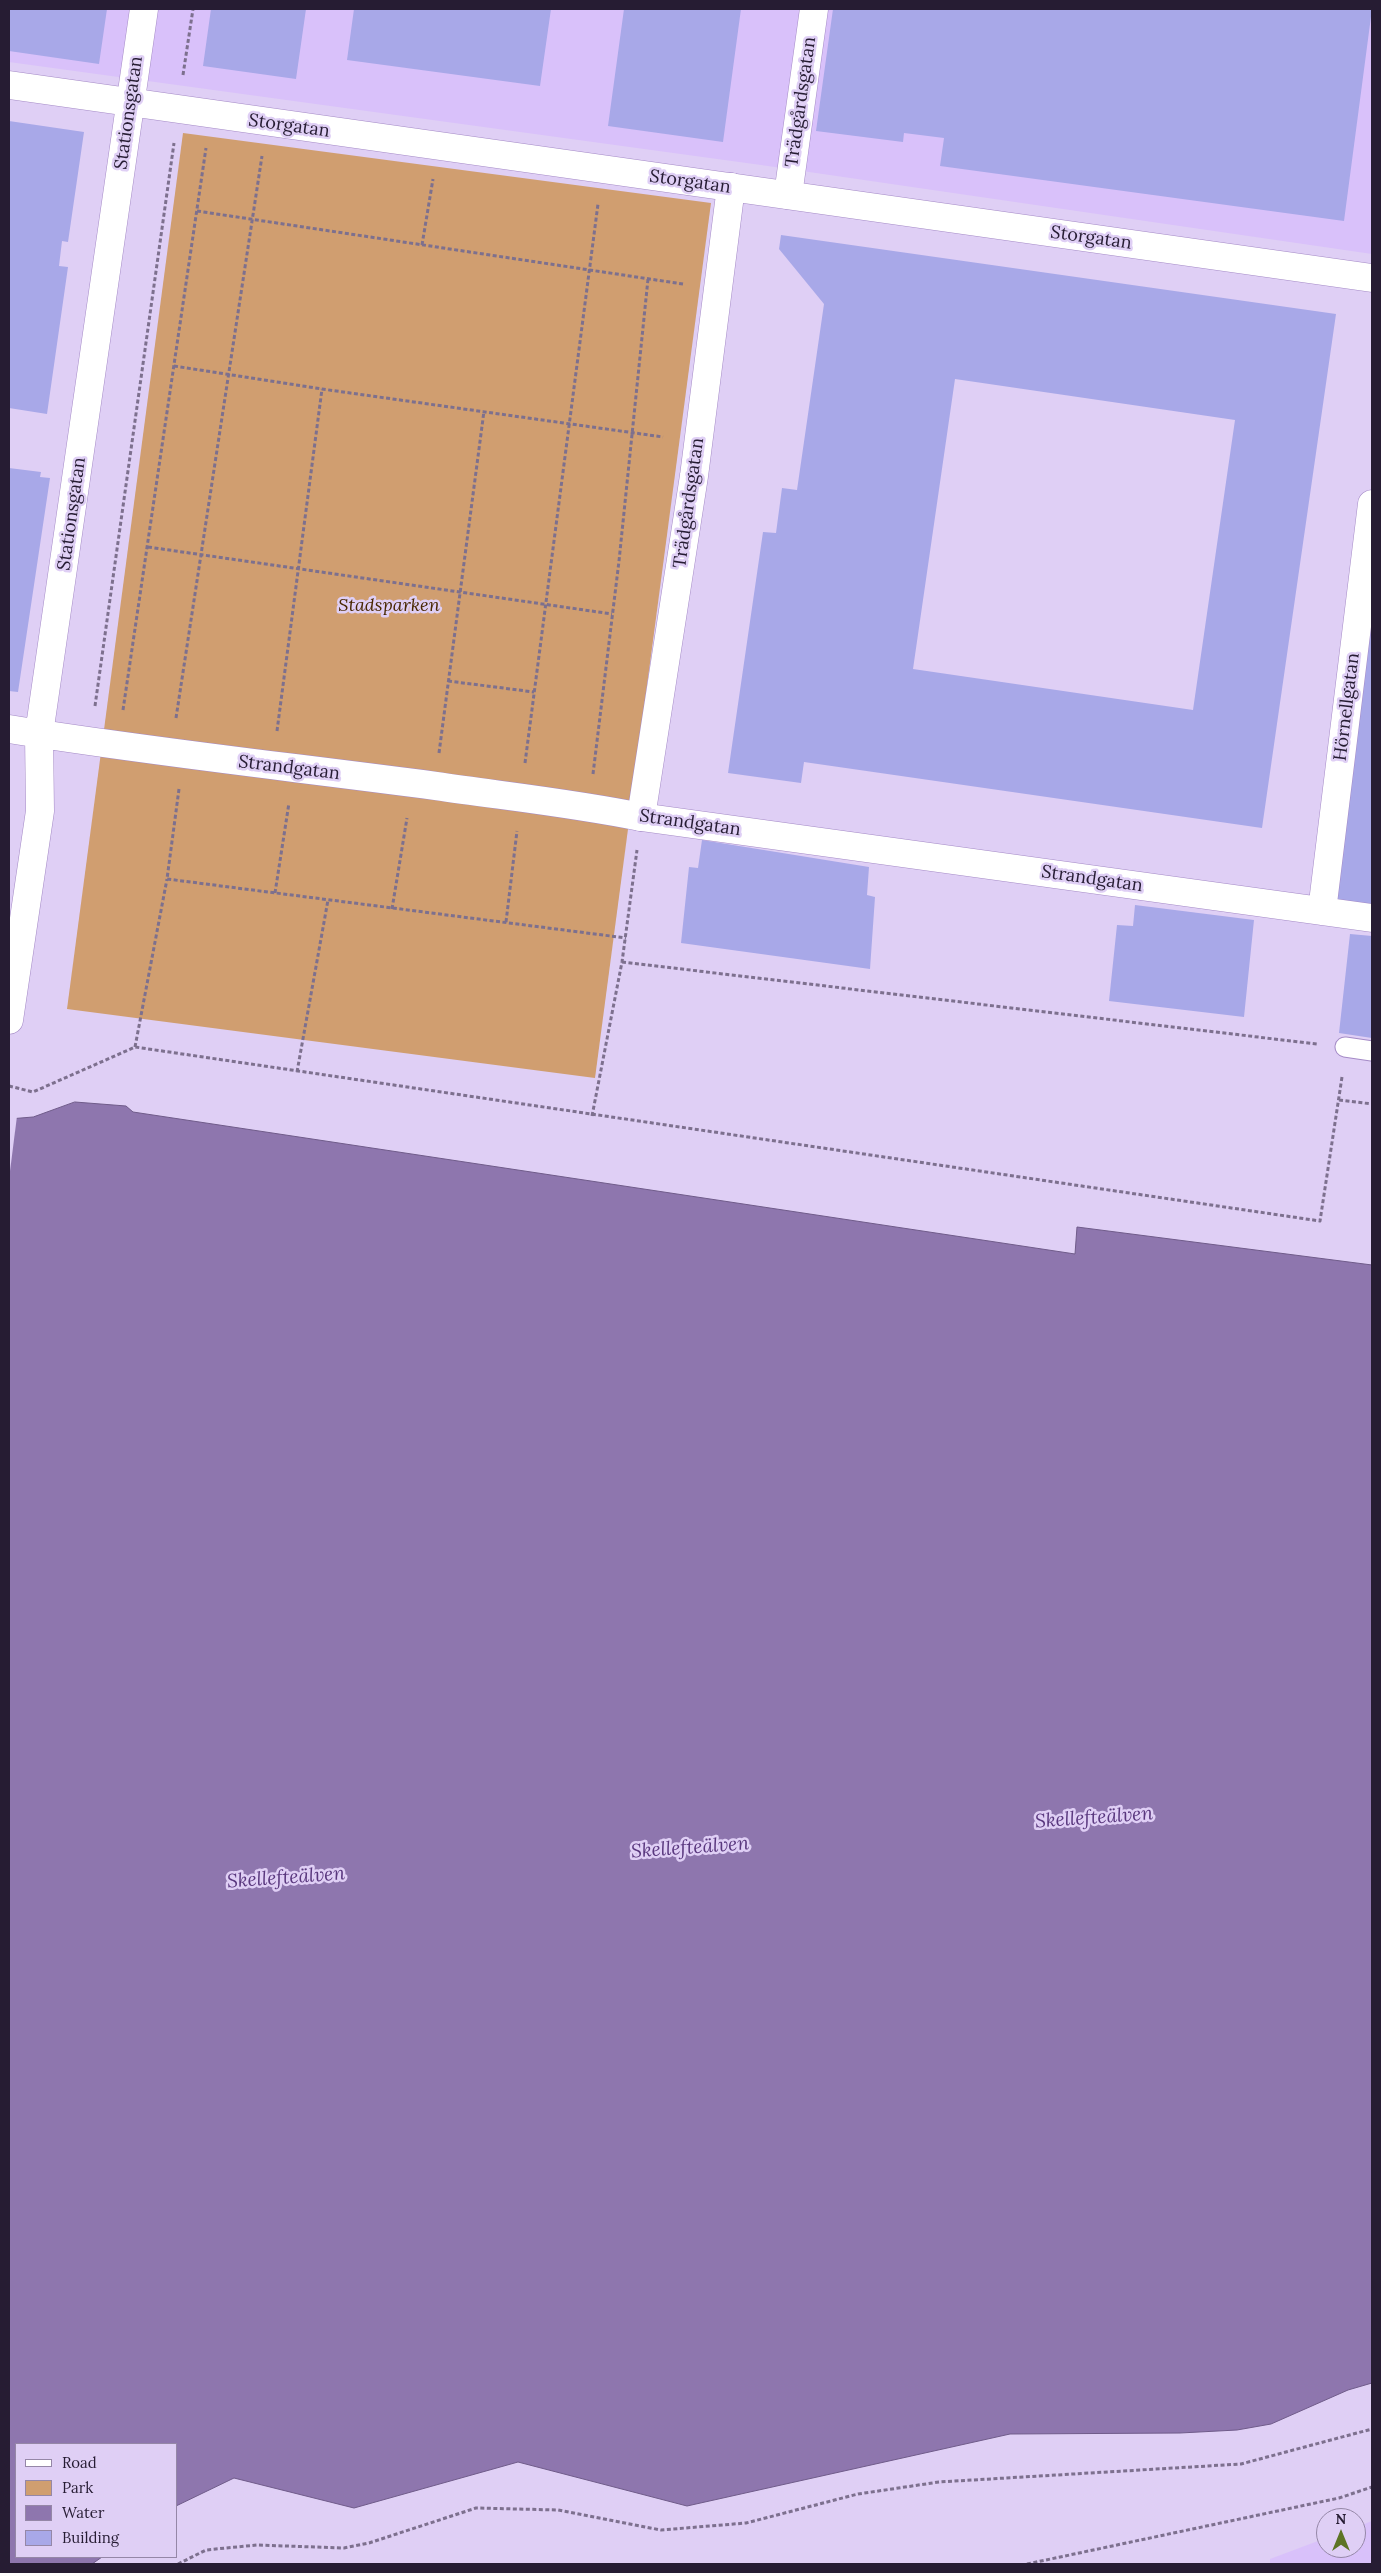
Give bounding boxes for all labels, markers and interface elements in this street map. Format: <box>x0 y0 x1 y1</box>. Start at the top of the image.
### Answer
street label: Trädgårdsgatan <box>781 35 821 169</box>
street label: Stationsgatan <box>110 55 148 171</box>
street label: Storgatan <box>247 110 331 142</box>
street label: Storgatan <box>648 166 732 198</box>
street label: Storgatan <box>1049 222 1133 254</box>
street label: Trädgårdsgatan <box>669 436 709 570</box>
street label: Stationsgatan <box>53 456 91 572</box>
park label: Stadsparken <box>338 595 440 617</box>
street label: Hörnellgatan <box>1330 652 1364 762</box>
street label: Strandgatan <box>237 751 341 785</box>
street label: Strandgatan <box>638 805 742 841</box>
street label: Strandgatan <box>1040 861 1144 897</box>
water label: Skellefteälven <box>1034 1803 1154 1833</box>
water label: Skellefteälven <box>630 1833 750 1863</box>
water label: Skellefteälven <box>226 1863 346 1893</box>
legend <box>15 2443 178 2558</box>
text: Road <box>62 2453 97 2472</box>
text: Park <box>62 2478 93 2497</box>
text: Water <box>62 2503 104 2522</box>
north arrow <box>1316 2508 1366 2558</box>
text: N <box>1336 2510 1346 2528</box>
text: Building <box>62 2528 119 2547</box>

